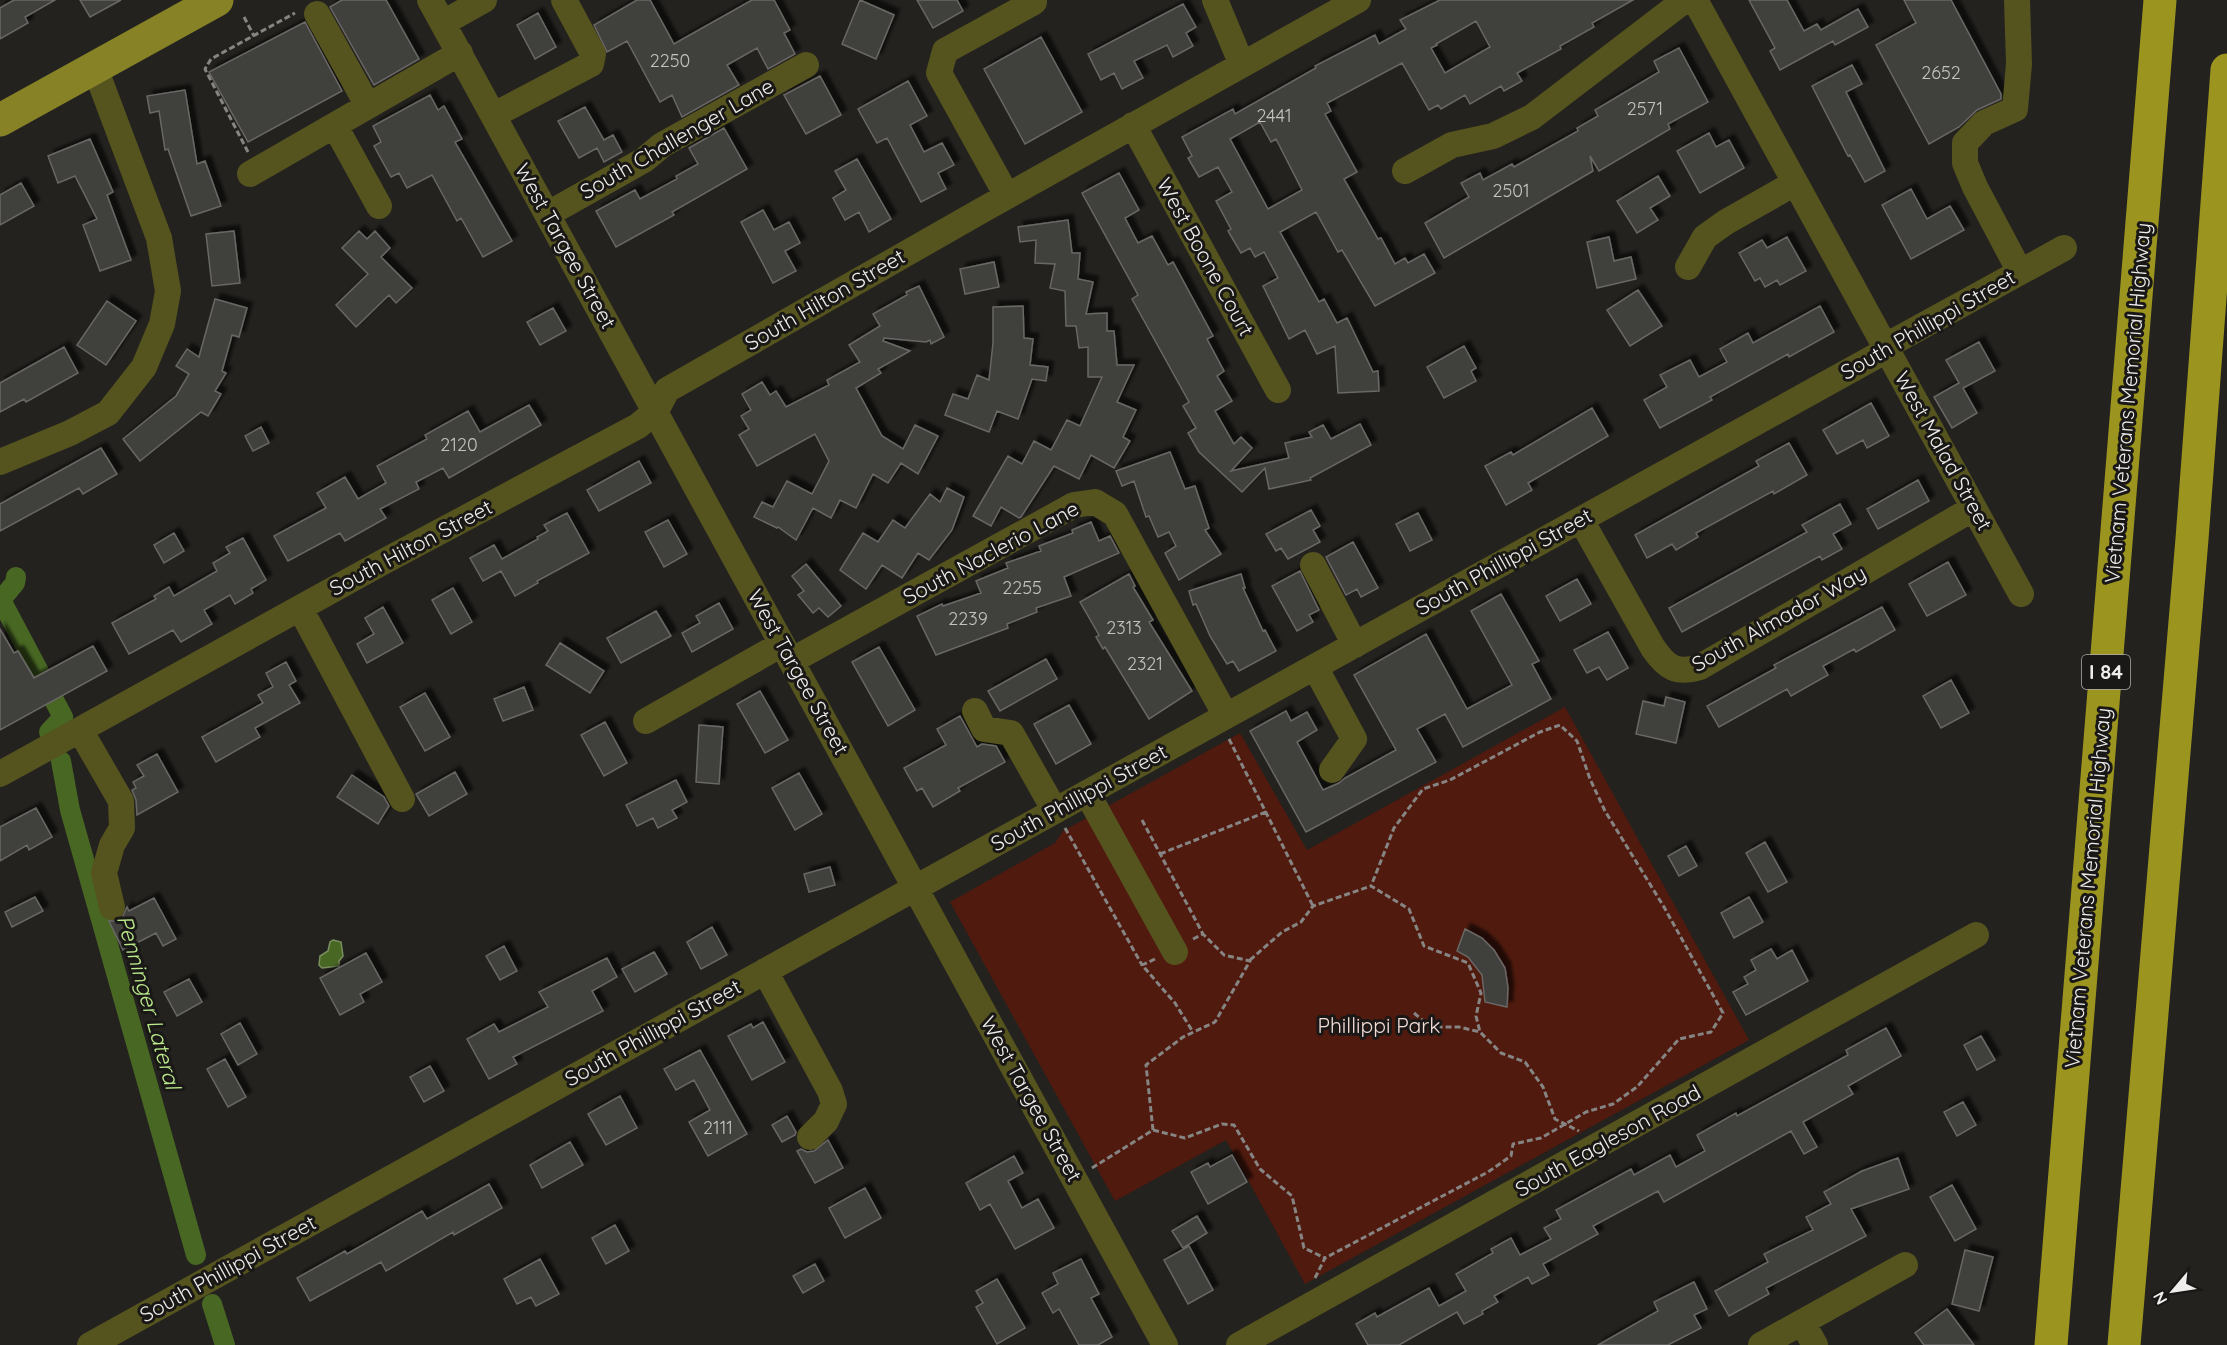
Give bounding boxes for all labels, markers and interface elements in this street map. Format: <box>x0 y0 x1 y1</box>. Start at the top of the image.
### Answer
house number: 2250 <box>650 49 690 72</box>
house number: 2652 <box>1921 61 1961 84</box>
street label: South Challenger Lane <box>575 72 778 204</box>
house number: 2571 <box>1627 97 1663 120</box>
house number: 2441 <box>1256 104 1292 127</box>
street label: West Targee Street <box>510 158 622 333</box>
street label: West Boone Court <box>1152 173 1260 340</box>
house number: 2501 <box>1492 179 1530 202</box>
street label: Vietnam Veterans Memorial Highway <box>2098 222 2156 584</box>
street label: South Hilton Street <box>740 243 909 356</box>
street label: South Phillippi Street <box>1836 264 2019 385</box>
street label: West Malad Street <box>1889 366 1998 535</box>
house number: 2120 <box>440 433 478 456</box>
street label: South Hilton Street <box>325 493 496 601</box>
street label: South Naclerio Lane <box>898 495 1083 609</box>
street label: South Phillippi Street <box>1411 502 1596 620</box>
street label: South Almador Way <box>1687 559 1870 677</box>
house number: 2255 <box>1002 576 1042 599</box>
street label: West Targee Street <box>743 584 855 759</box>
house number: 2239 <box>948 607 988 630</box>
house number: 2313 <box>1106 616 1142 639</box>
house number: 2321 <box>1127 652 1163 675</box>
road number: I 84 <box>2082 655 2130 689</box>
street label: Vietnam Veterans Memorial Highway <box>2058 707 2116 1069</box>
street label: South Phillippi Street <box>986 738 1171 856</box>
water label: Penninger Lateral <box>111 912 188 1095</box>
street label: South Phillippi Street <box>560 973 745 1091</box>
street label: West Targee Street <box>976 1011 1088 1186</box>
park label: Phillippi Park <box>1317 1012 1441 1038</box>
street label: South Eagleson Road <box>1510 1078 1705 1202</box>
house number: 2111 <box>703 1116 733 1139</box>
street label: South Phillippi Street <box>135 1209 320 1327</box>
north arrow <box>2143 1261 2203 1321</box>
text: N <box>2148 1288 2171 1308</box>

